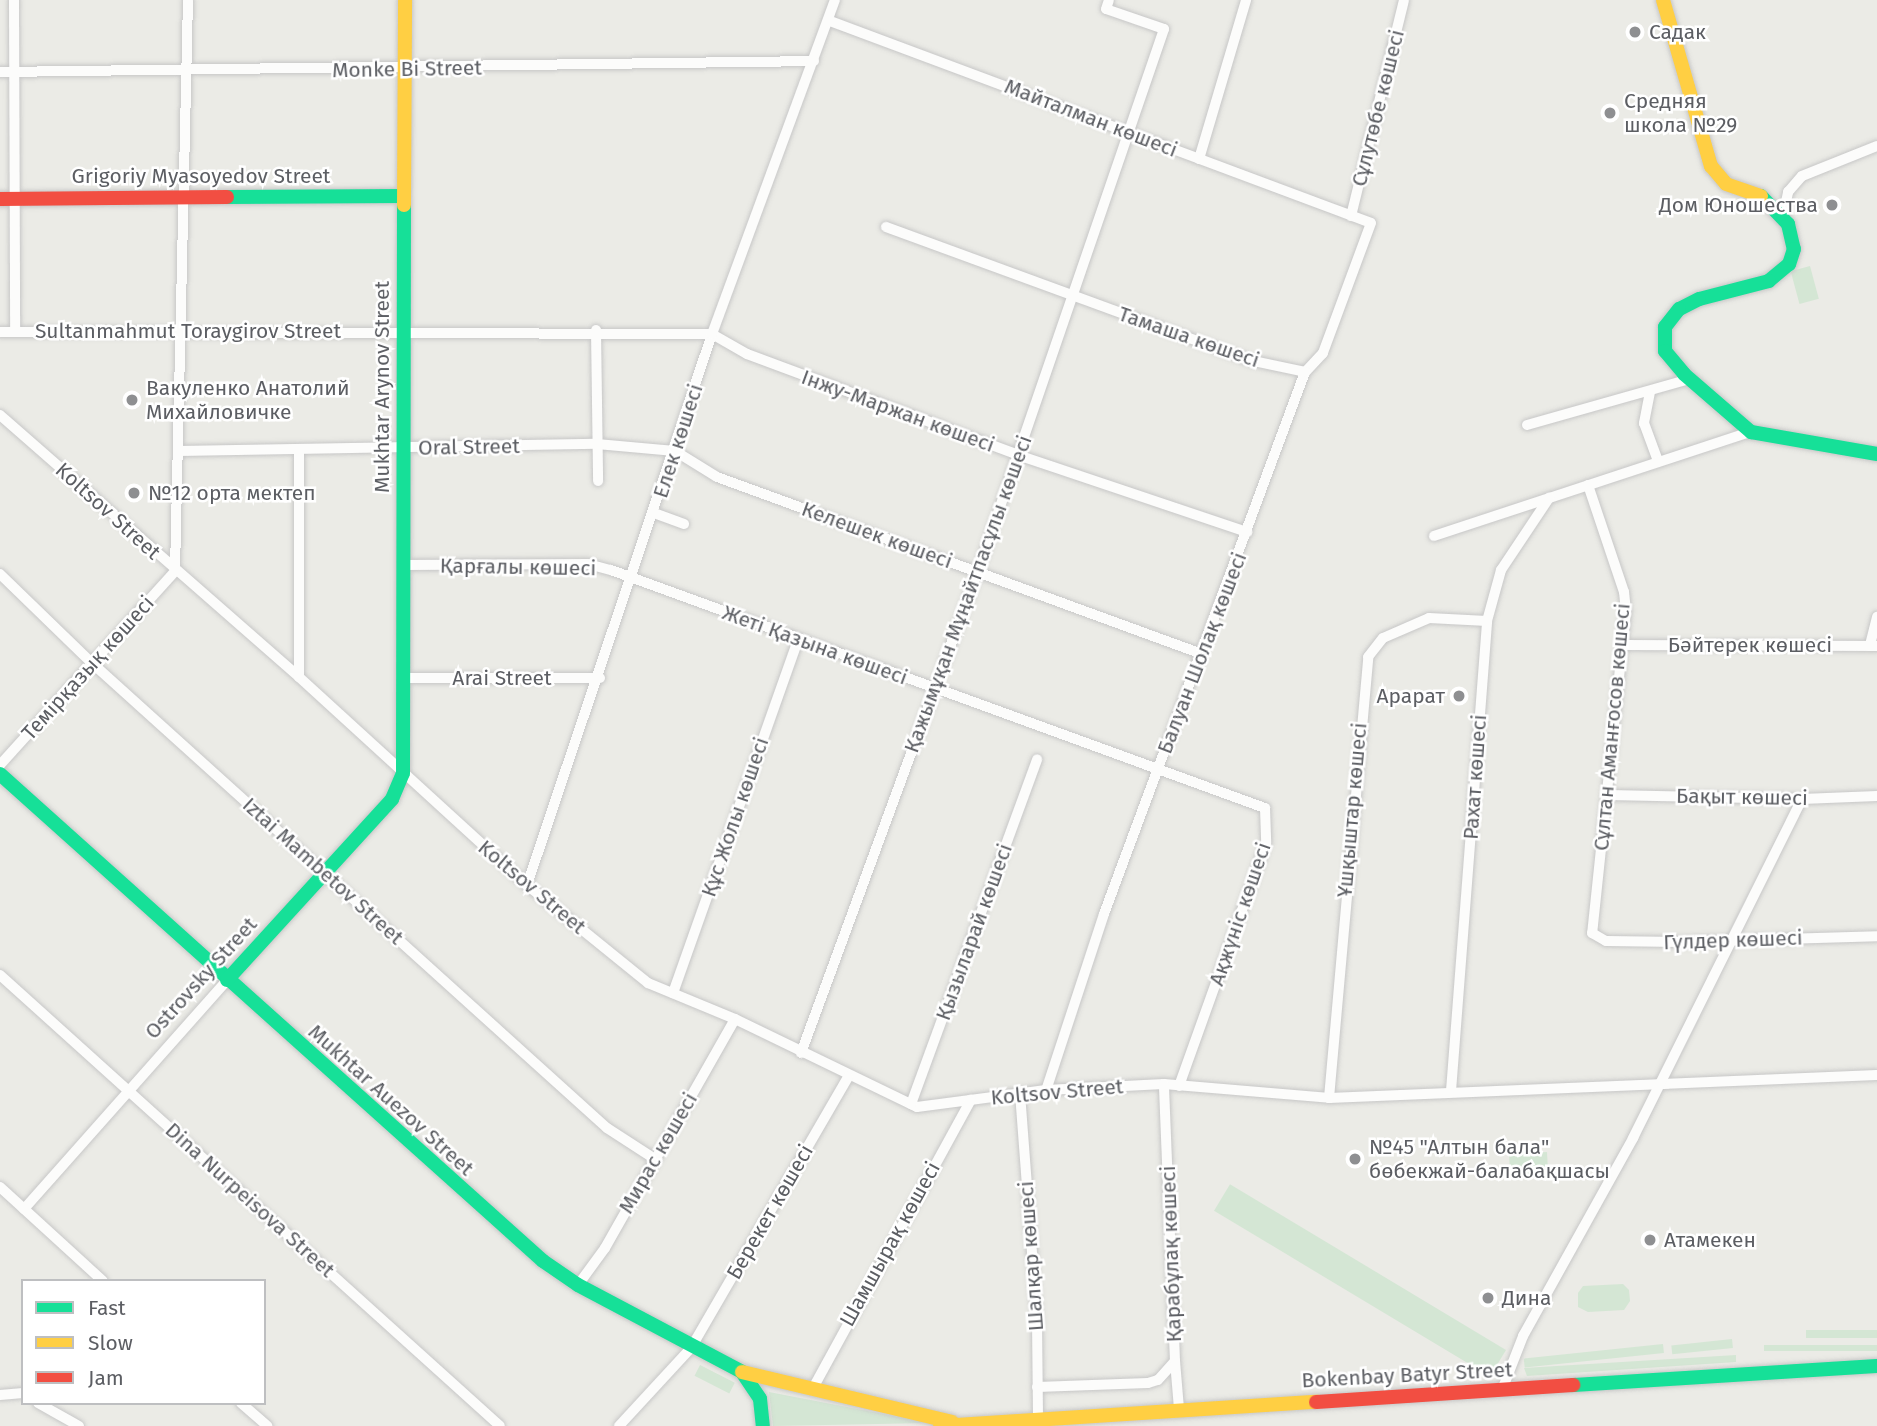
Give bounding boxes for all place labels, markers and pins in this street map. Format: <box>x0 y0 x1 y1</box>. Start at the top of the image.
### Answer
place label: Садак <box>1649 19 1706 45</box>
marker: Садак <box>1627 24 1643 40</box>
place label: Средняя школа №29 <box>1624 88 1737 138</box>
marker: Средняя школа №29 <box>1602 105 1618 121</box>
place label: Дом Юношества <box>1659 192 1818 218</box>
marker: Дом Юношества <box>1824 197 1840 213</box>
place label: Вакуленко Анатолий Михайловичке <box>146 375 350 425</box>
marker: Вакуленко Анатолий Михайловичке <box>124 392 140 408</box>
place label: №12 орта мектеп <box>148 480 316 506</box>
marker: №12 орта мектеп <box>126 485 142 501</box>
place label: Арарат <box>1377 683 1445 709</box>
marker: Арарат <box>1451 688 1467 704</box>
place label: №45 "Алтын бала" бөбекжай-балабақшасы <box>1369 1134 1610 1184</box>
marker: №45 "Алтын бала" бөбекжай-балабақшасы <box>1347 1151 1363 1167</box>
place label: Атамекен <box>1664 1227 1756 1253</box>
marker: Атамекен <box>1642 1232 1658 1248</box>
place label: Дина <box>1502 1285 1551 1311</box>
marker: Дина <box>1480 1290 1496 1306</box>

